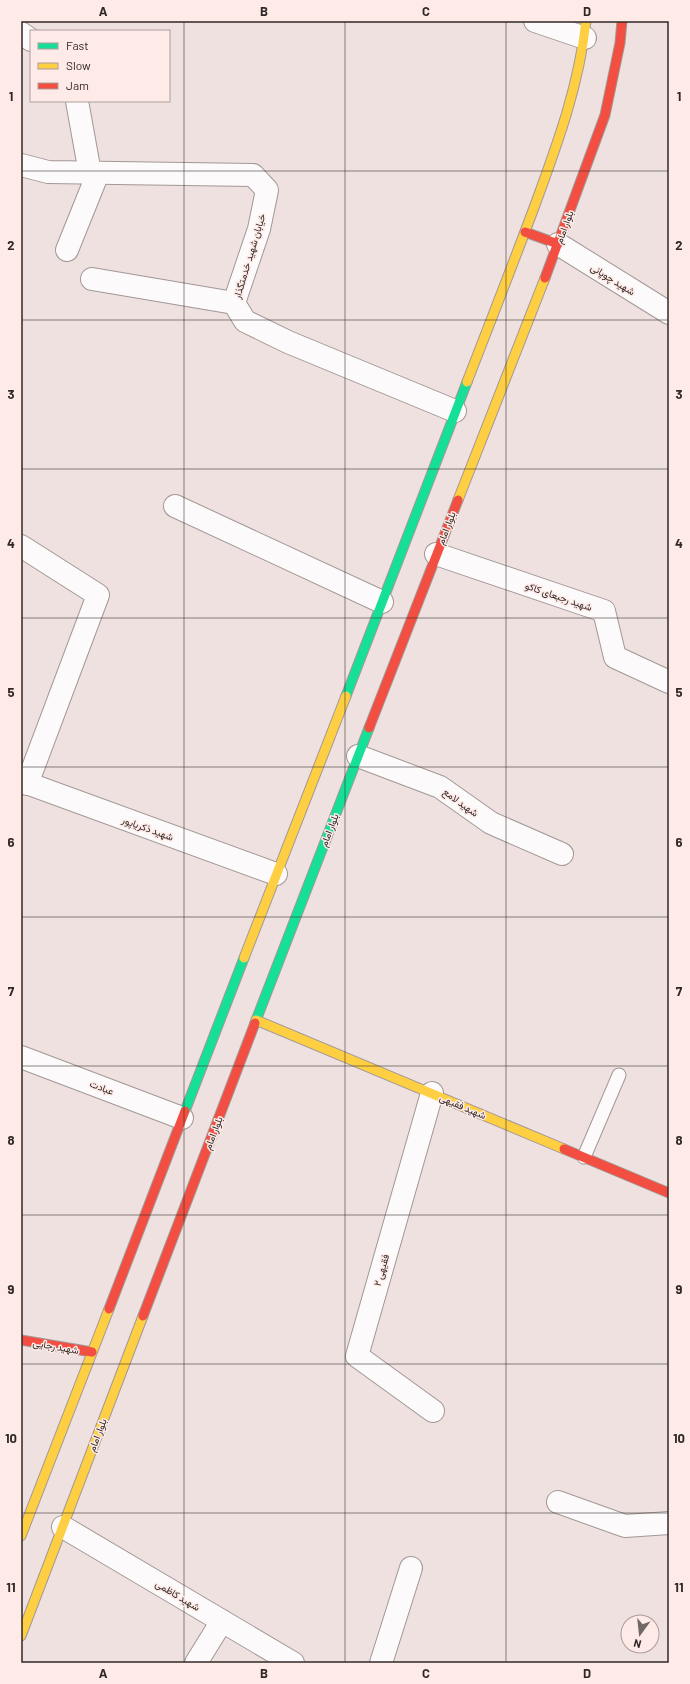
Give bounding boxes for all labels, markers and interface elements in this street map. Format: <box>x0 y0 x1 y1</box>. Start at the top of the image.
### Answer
text: A <box>99 3 108 19</box>
text: B <box>260 3 268 19</box>
text: C <box>422 3 430 19</box>
text: D <box>583 3 591 19</box>
legend <box>30 30 170 102</box>
text: Fast <box>66 38 89 52</box>
text: Slow <box>66 58 91 72</box>
text: Jam <box>66 78 89 92</box>
text: 1 <box>9 88 13 104</box>
text: 1 <box>677 88 681 104</box>
street label: بلوار امام <box>552 209 576 246</box>
street label: خیابان شهید خدمتگذار <box>230 212 269 301</box>
text: 2 <box>7 237 15 253</box>
text: 2 <box>675 237 683 253</box>
street label: شهید چوپانی <box>588 261 637 299</box>
text: 3 <box>7 386 15 402</box>
text: 3 <box>675 386 683 402</box>
street label: بلوار امام <box>434 510 459 547</box>
text: 4 <box>7 535 15 551</box>
text: 4 <box>675 535 683 551</box>
street label: شهید رجبعای کاکو <box>524 579 594 614</box>
text: 5 <box>7 684 15 700</box>
text: 5 <box>675 684 683 700</box>
street label: شهید لامع <box>440 785 481 820</box>
street label: بلوار امام <box>317 812 342 849</box>
street label: شهید ذکریاپور <box>119 813 176 845</box>
text: 6 <box>8 834 15 850</box>
text: 6 <box>676 834 683 850</box>
text: 7 <box>8 983 15 999</box>
text: 7 <box>676 983 683 999</box>
street label: عبادت <box>88 1077 116 1098</box>
street label: شهید فقیهی <box>438 1091 488 1122</box>
street label: بلوار امام <box>201 1115 226 1152</box>
text: 8 <box>7 1132 15 1148</box>
text: 8 <box>675 1132 683 1148</box>
street label: فقیهی ۲ <box>371 1252 392 1288</box>
text: 9 <box>8 1281 15 1297</box>
text: 9 <box>676 1281 683 1297</box>
street label: شهید رجایی <box>32 1336 80 1357</box>
street label: بلوار امام <box>85 1417 110 1454</box>
text: 10 <box>5 1430 17 1446</box>
text: 10 <box>673 1430 685 1446</box>
street label: شهید کاظمی <box>153 1577 203 1614</box>
text: 11 <box>6 1579 16 1595</box>
text: 11 <box>674 1579 684 1595</box>
north arrow <box>620 1614 660 1654</box>
text: N <box>632 1637 643 1651</box>
text: A <box>99 1665 108 1681</box>
text: B <box>260 1665 268 1681</box>
text: C <box>422 1665 430 1681</box>
text: D <box>583 1665 591 1681</box>

